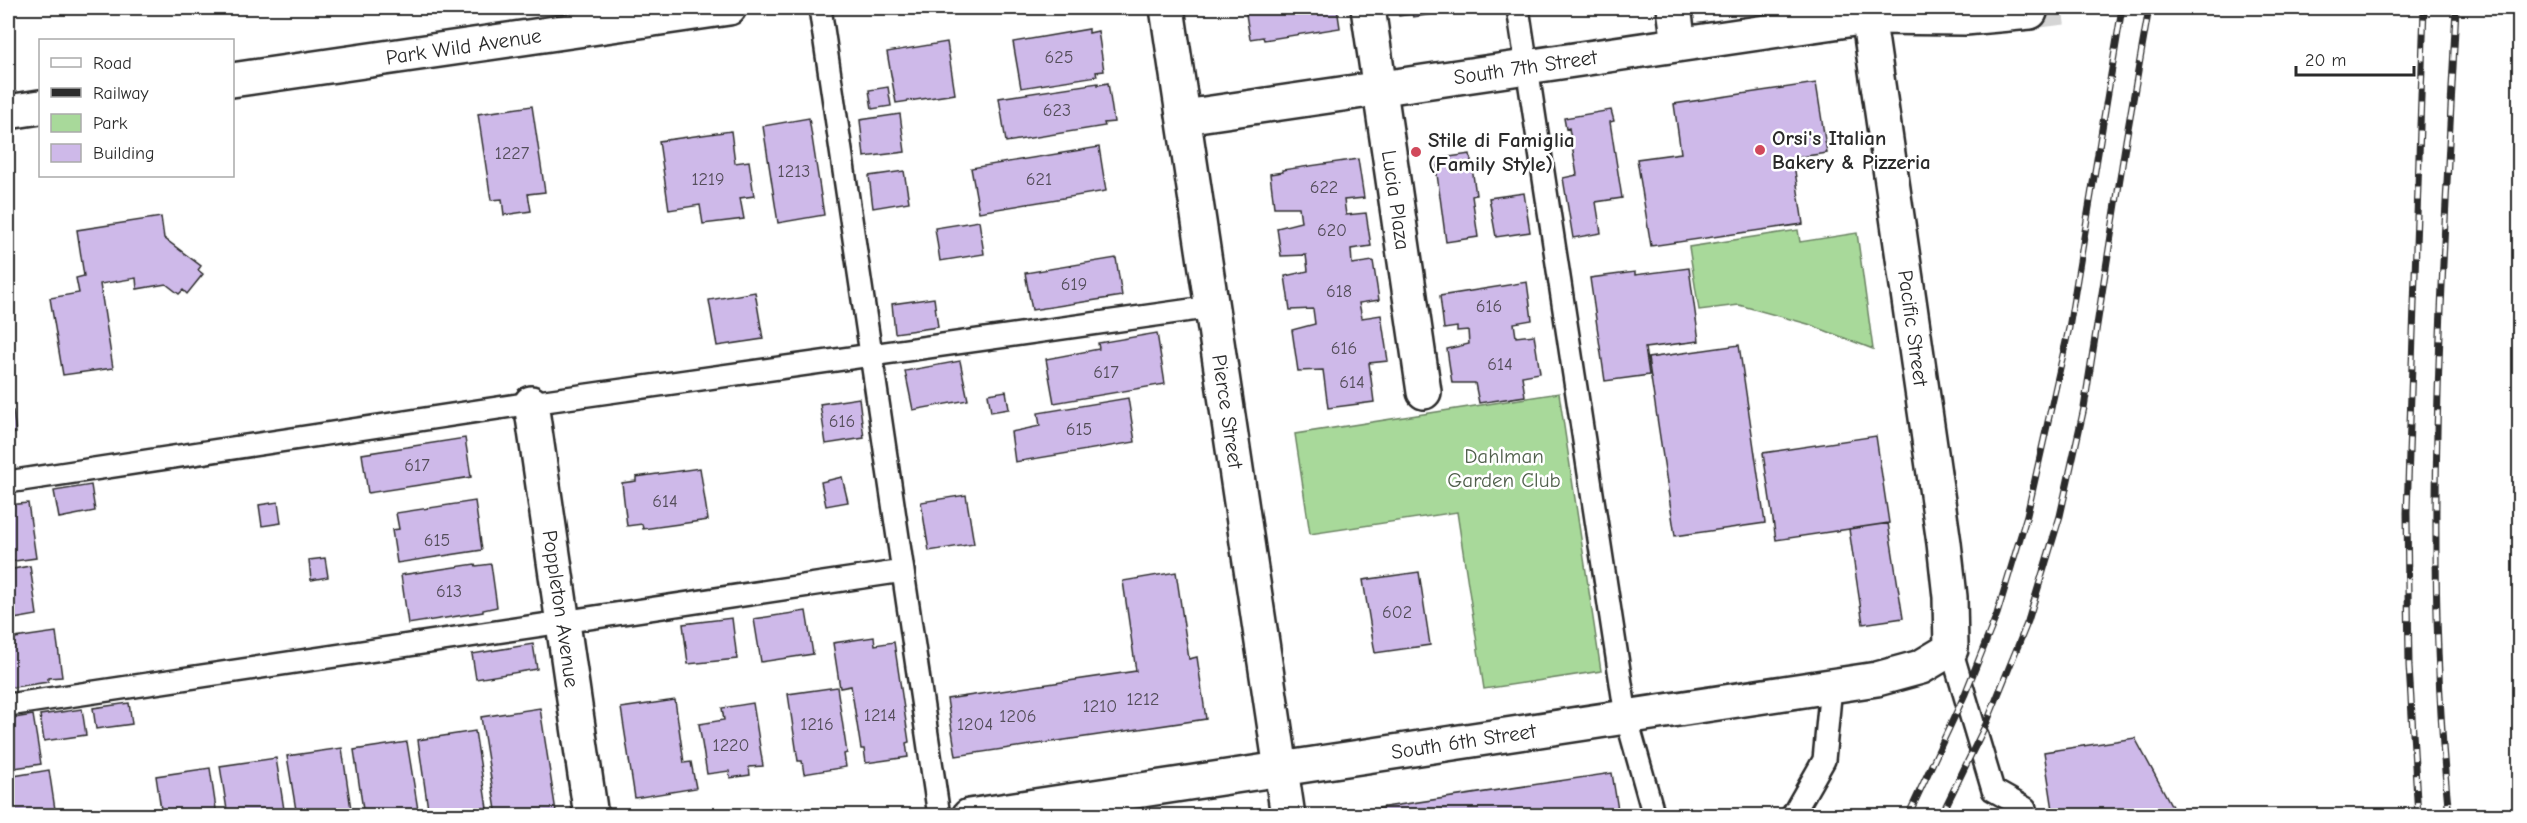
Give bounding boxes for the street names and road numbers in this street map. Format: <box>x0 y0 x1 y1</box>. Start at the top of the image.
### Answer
street label: Park Wild Avenue <box>384 23 543 70</box>
street label: South 7th Street <box>1452 45 1600 89</box>
street label: Lucia Plaza <box>1377 149 1415 251</box>
street label: Pacific Street <box>1893 268 1933 389</box>
street label: Pierce Street <box>1207 353 1248 471</box>
street label: Poppleton Avenue <box>538 529 584 689</box>
street label: South 6th Street <box>1389 718 1538 764</box>

